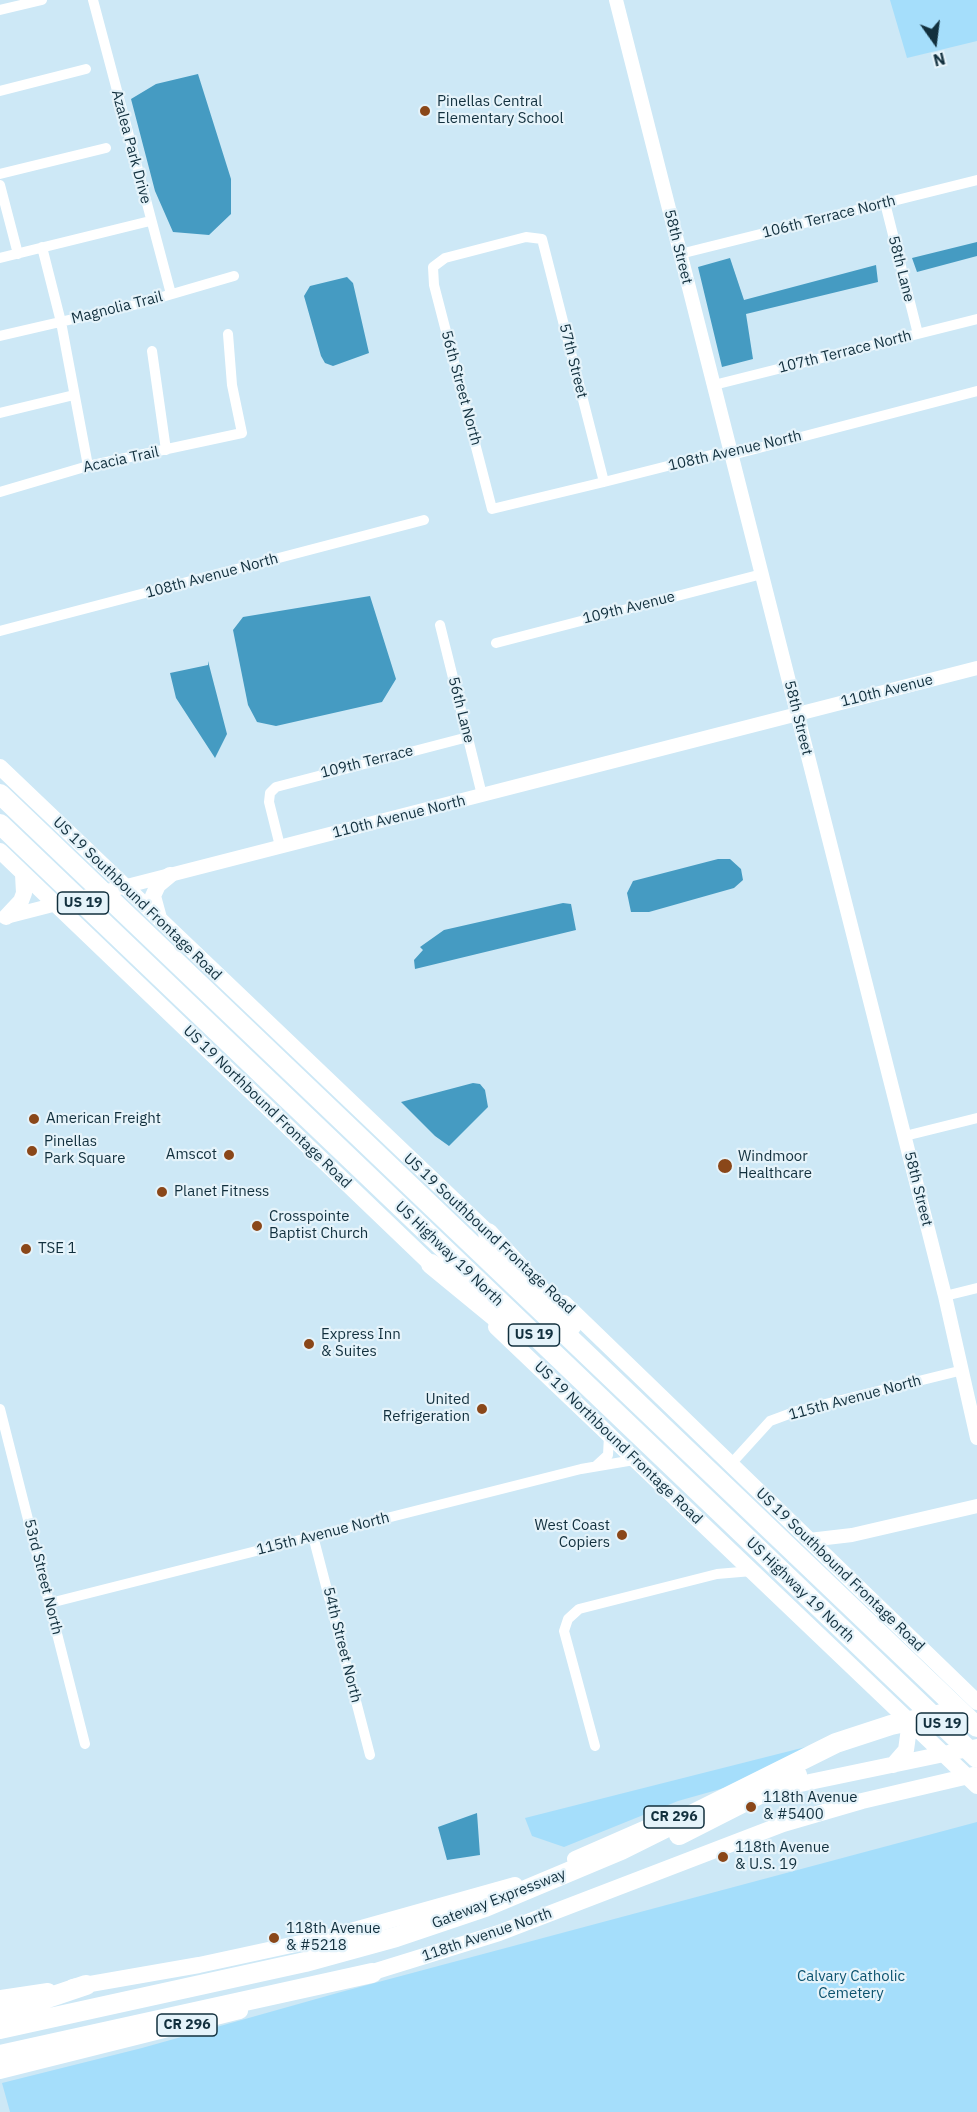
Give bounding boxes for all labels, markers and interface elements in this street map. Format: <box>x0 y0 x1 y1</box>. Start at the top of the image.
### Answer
north arrow <box>905 12 965 72</box>
text: N <box>931 48 947 71</box>
street label: Azalea Park Drive <box>107 88 155 206</box>
place label: Pinellas Central Elementary School <box>437 93 564 128</box>
marker: Pinellas Central Elementary School <box>418 104 432 118</box>
street label: 106th Terrace North <box>760 192 898 242</box>
street label: 58th Street <box>660 208 696 286</box>
street label: 58th Lane <box>884 234 918 304</box>
street label: Magnolia Trail <box>69 288 165 328</box>
street label: 57th Street <box>555 322 591 400</box>
street label: 107th Terrace North <box>776 327 914 377</box>
street label: 56th Street North <box>437 329 485 447</box>
street label: 108th Avenue North <box>667 427 803 475</box>
street label: Acacia Trail <box>81 443 161 477</box>
street label: 108th Avenue North <box>144 550 280 602</box>
street label: 109th Avenue <box>581 588 677 628</box>
street label: 110th Avenue <box>839 671 935 711</box>
street label: 56th Lane <box>444 675 478 745</box>
street label: 58th Street <box>780 679 816 757</box>
street label: 109th Terrace <box>319 742 415 782</box>
street label: 110th Avenue North <box>331 792 467 842</box>
street label: US 19 Southbound Frontage Road <box>49 813 225 985</box>
road number: US 19 <box>58 892 109 914</box>
street label: US 19 Northbound Frontage Road <box>179 1022 355 1192</box>
place label: American Freight <box>46 1110 161 1128</box>
marker: American Freight <box>27 1112 41 1126</box>
place label: Pinellas Park Square <box>44 1133 126 1168</box>
marker: Pinellas Park Square <box>25 1144 39 1158</box>
place label: Amscot <box>166 1146 217 1164</box>
marker: Amscot <box>222 1148 236 1162</box>
place label: Windmoor Healthcare <box>738 1148 812 1183</box>
street label: US 19 Southbound Frontage Road <box>400 1150 578 1318</box>
street label: 58th Street <box>900 1150 936 1228</box>
marker: Windmoor Healthcare <box>716 1157 734 1175</box>
place label: Planet Fitness <box>174 1183 269 1201</box>
marker: Planet Fitness <box>155 1185 169 1199</box>
street label: US Highway 19 North <box>391 1198 507 1310</box>
place label: Crosspointe Baptist Church <box>269 1208 368 1243</box>
marker: Crosspointe Baptist Church <box>250 1219 264 1233</box>
place label: TSE 1 <box>38 1240 76 1258</box>
marker: TSE 1 <box>19 1242 33 1256</box>
road number: US 19 <box>508 1324 560 1346</box>
place label: Express Inn & Suites <box>321 1326 401 1361</box>
marker: Express Inn & Suites <box>302 1337 316 1351</box>
street label: US 19 Northbound Frontage Road <box>530 1358 706 1528</box>
street label: 115th Avenue North <box>787 1372 923 1424</box>
place label: United Refrigeration <box>383 1391 470 1426</box>
marker: United Refrigeration <box>475 1402 489 1416</box>
street label: US 19 Southbound Frontage Road <box>752 1484 928 1656</box>
street label: 115th Avenue North <box>255 1509 391 1559</box>
street label: 53rd Street North <box>20 1517 66 1637</box>
place label: West Coast Copiers <box>534 1517 610 1552</box>
marker: West Coast Copiers <box>615 1528 629 1542</box>
street label: US Highway 19 North <box>742 1534 858 1646</box>
street label: 54th Street North <box>319 1585 365 1705</box>
road number: US 19 <box>916 1713 968 1735</box>
place label: 118th Avenue & #5400 <box>763 1789 857 1824</box>
marker: 118th Avenue & #5400 <box>744 1800 758 1814</box>
road number: CR 296 <box>644 1806 704 1828</box>
place label: 118th Avenue & U.S. 19 <box>735 1839 829 1874</box>
marker: 118th Avenue & U.S. 19 <box>716 1850 730 1864</box>
street label: Gateway Expressway <box>429 1865 569 1933</box>
street label: 118th Avenue North <box>420 1904 554 1966</box>
place label: 118th Avenue & #5218 <box>286 1920 380 1955</box>
marker: 118th Avenue & #5218 <box>267 1931 281 1945</box>
park label: Calvary Catholic Cemetery <box>797 1968 905 2003</box>
road number: CR 296 <box>157 2014 217 2036</box>

